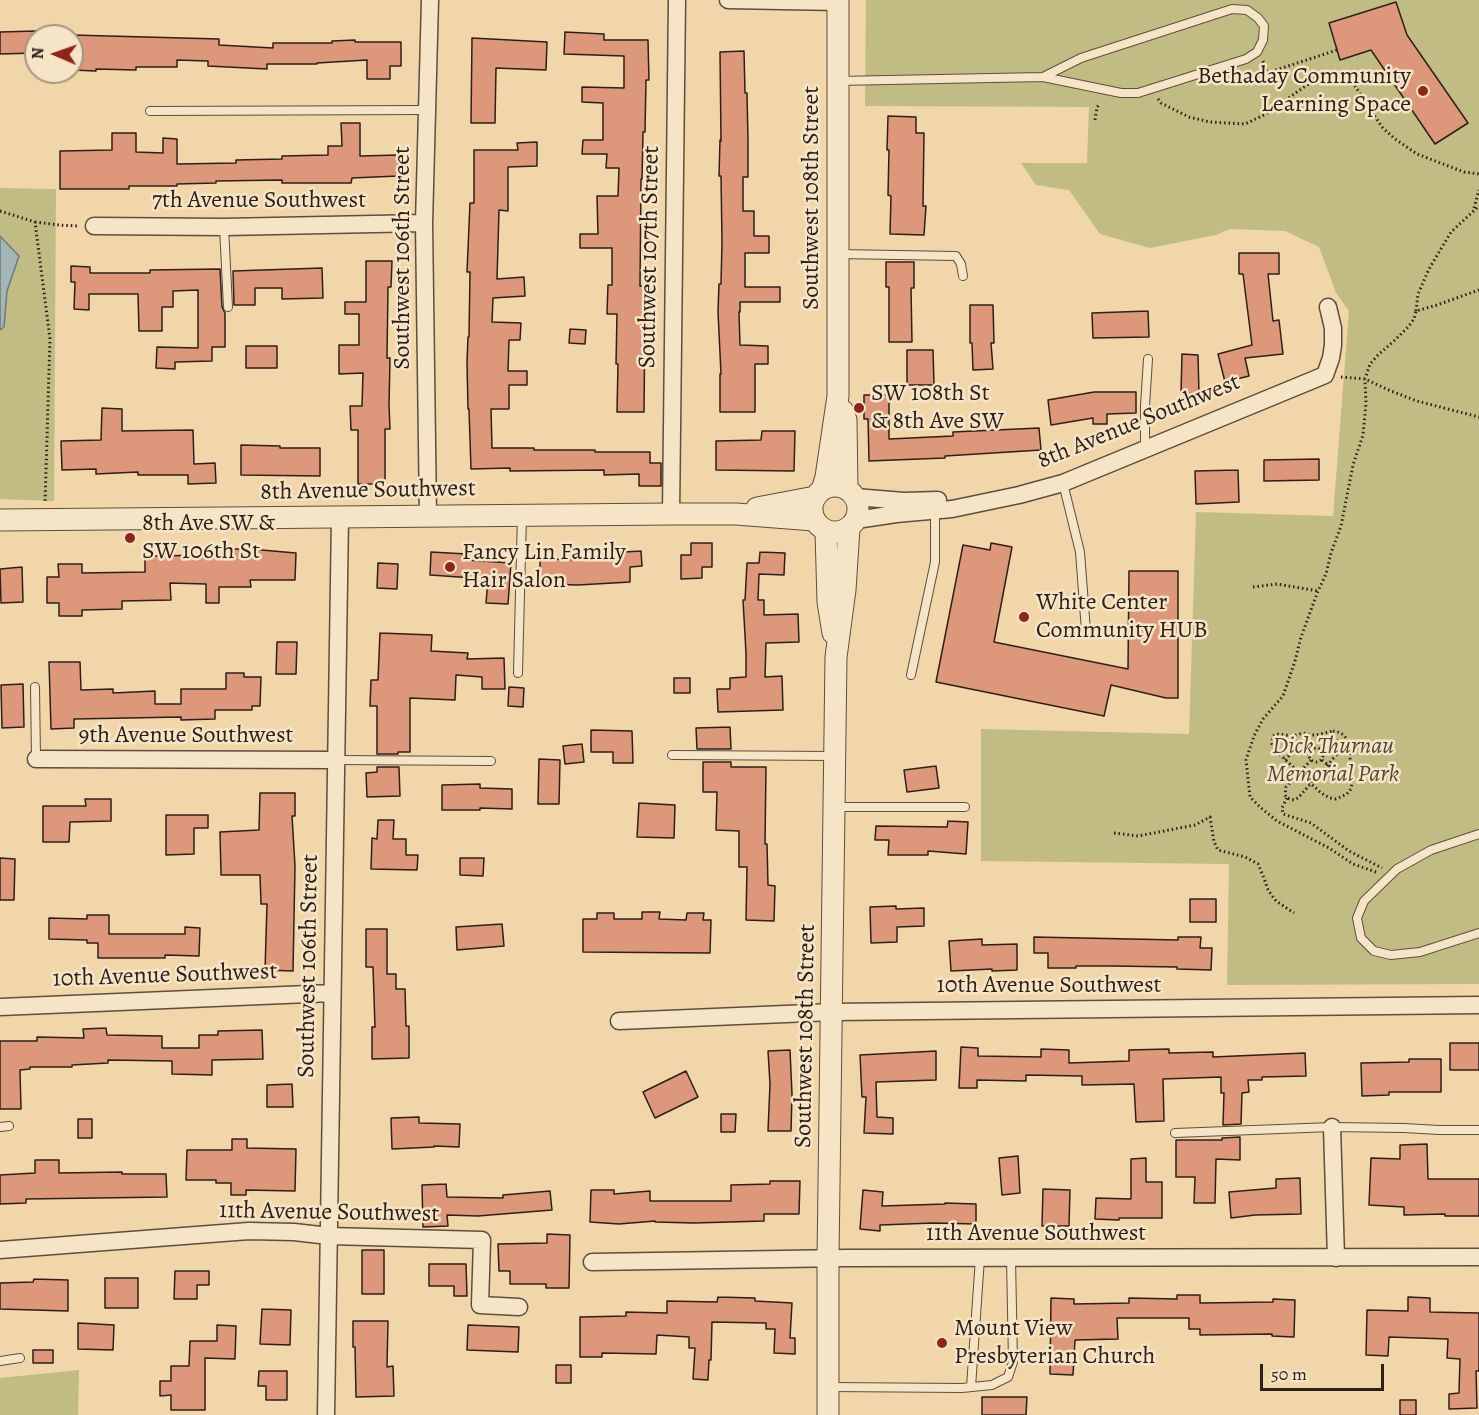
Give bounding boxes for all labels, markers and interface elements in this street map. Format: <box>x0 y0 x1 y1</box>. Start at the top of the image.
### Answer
north arrow <box>24 24 84 84</box>
text: N <box>27 47 49 60</box>
place label: Bethaday Community Learning Space <box>1197 63 1411 119</box>
marker: Bethaday Community Learning Space <box>1416 84 1430 98</box>
street label: Southwest 108th Street <box>798 86 826 310</box>
street label: Southwest 107th Street <box>634 145 666 369</box>
street label: Southwest 106th Street <box>389 146 417 370</box>
street label: 7th Avenue Southwest <box>152 187 366 215</box>
street label: 8th Avenue Southwest <box>1034 368 1244 476</box>
place label: SW 108th St & 8th Ave SW <box>871 380 1004 436</box>
marker: SW 108th St & 8th Ave SW <box>852 401 866 415</box>
street label: 8th Avenue Southwest <box>260 475 476 507</box>
place label: 8th Ave SW & SW 106th St <box>142 510 275 566</box>
marker: 8th Ave SW & SW 106th St <box>123 531 137 545</box>
place label: Fancy Lin Family Hair Salon <box>462 539 626 595</box>
marker: Fancy Lin Family Hair Salon <box>443 560 457 574</box>
place label: White Center Community HUB <box>1036 589 1207 645</box>
marker: White Center Community HUB <box>1017 610 1031 624</box>
street label: 9th Avenue Southwest <box>79 722 293 750</box>
park label: Dick Thurnau Memorial Park <box>1267 733 1399 789</box>
street label: Southwest 106th Street <box>293 854 325 1078</box>
street label: Southwest 108th Street <box>790 924 822 1148</box>
street label: 10th Avenue Southwest <box>52 958 278 994</box>
street label: 10th Avenue Southwest <box>936 972 1162 1000</box>
street label: 11th Avenue Southwest <box>219 1197 439 1229</box>
street label: 11th Avenue Southwest <box>926 1220 1146 1248</box>
place label: Mount View Presbyterian Church <box>954 1315 1155 1371</box>
marker: Mount View Presbyterian Church <box>935 1336 949 1350</box>
scale bar <box>1263 1352 1388 1390</box>
text: 50 m <box>1271 1362 1307 1386</box>

